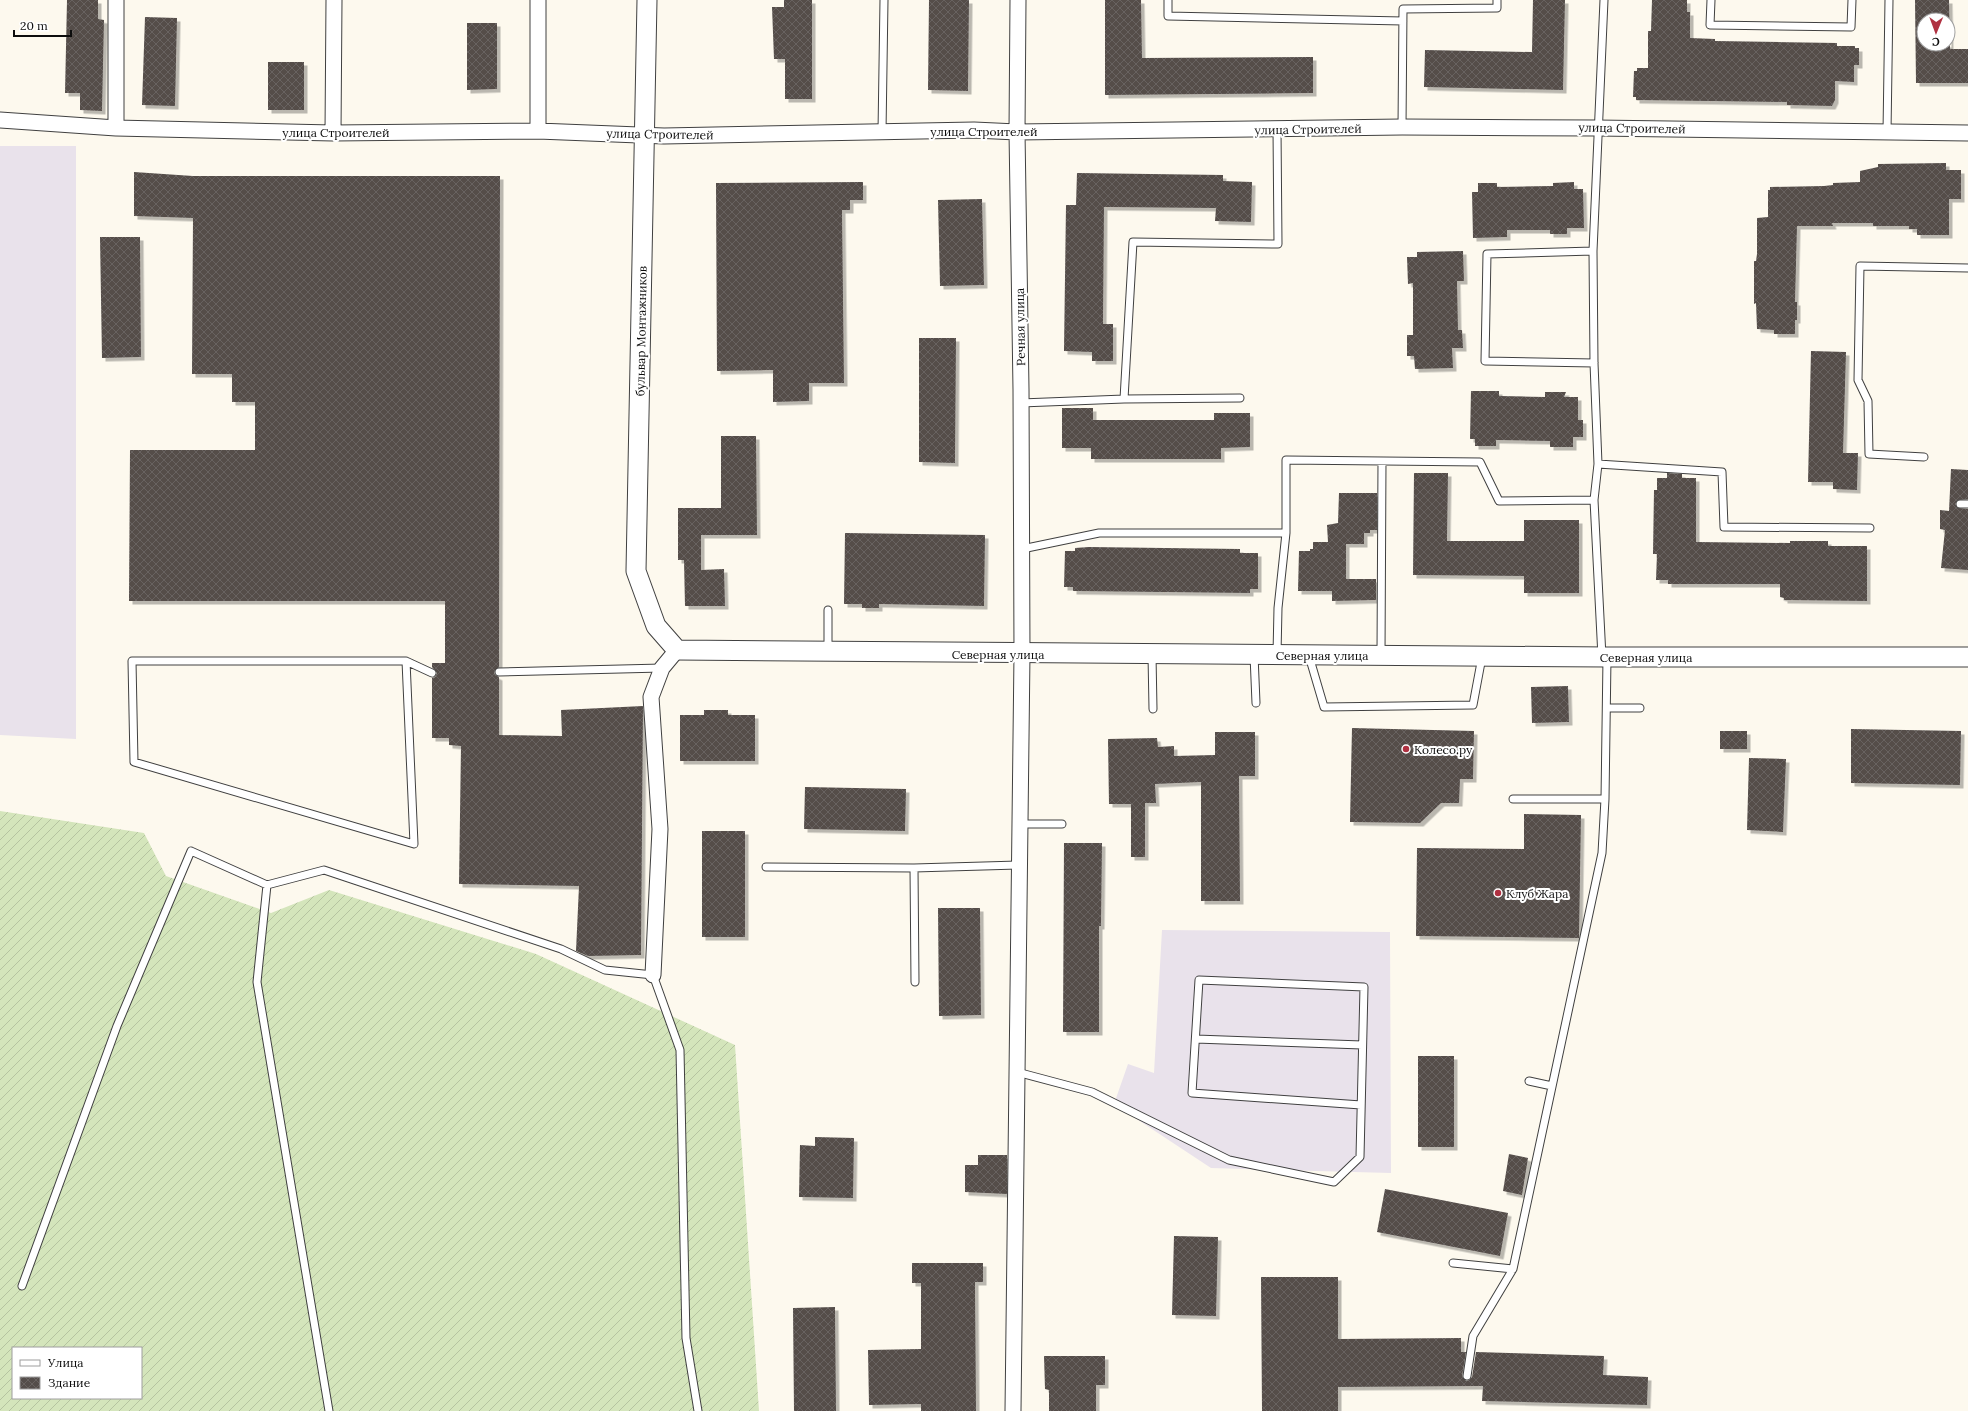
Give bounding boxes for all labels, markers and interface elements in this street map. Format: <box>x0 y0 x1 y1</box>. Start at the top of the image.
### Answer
scale bar <box>14 12 71 38</box>
north arrow <box>1916 12 1956 52</box>
text: 20 m <box>20 18 48 33</box>
text: С <box>1931 35 1940 49</box>
street label: улица Строителей <box>1578 120 1686 136</box>
street label: улица Строителей <box>1254 121 1362 137</box>
street label: улица Строителей <box>930 124 1038 139</box>
street label: улица Строителей <box>282 125 390 140</box>
street label: улица Строителей <box>606 126 714 142</box>
street label: бульвар Монтажников <box>632 266 650 396</box>
street label: Речная улица <box>1012 288 1028 366</box>
street label: Северная улица <box>952 647 1044 662</box>
street label: Северная улица <box>1276 648 1368 663</box>
street label: Северная улица <box>1600 650 1692 665</box>
place label: Колесо.ру <box>1414 742 1473 757</box>
marker: Колесо.ру <box>1401 744 1411 754</box>
place label: Клуб Жара <box>1506 886 1568 901</box>
marker: Клуб Жара <box>1493 888 1503 898</box>
legend <box>12 1347 142 1399</box>
text: Улица <box>47 1355 84 1370</box>
text: Здание <box>48 1375 91 1390</box>

